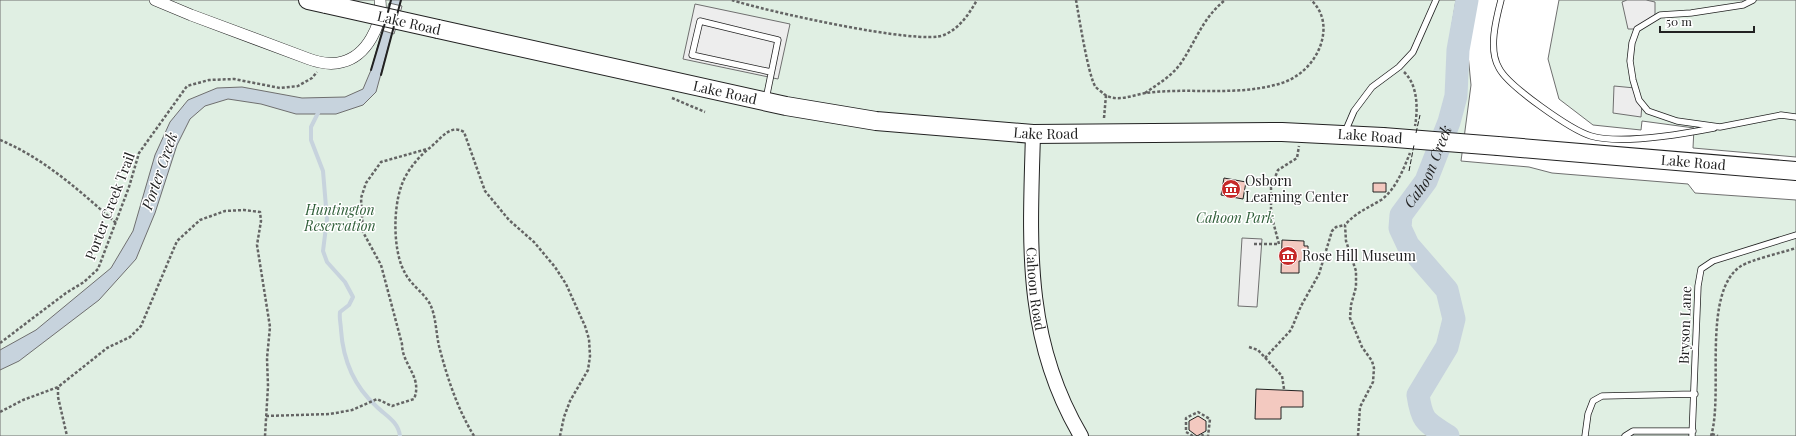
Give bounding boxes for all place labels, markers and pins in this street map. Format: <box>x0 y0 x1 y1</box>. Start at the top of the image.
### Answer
place label: Osborn Learning Center <box>1245 171 1349 206</box>
museum icon: Osborn Learning Center <box>1220 178 1242 200</box>
museum icon: Rose Hill Museum <box>1277 245 1299 267</box>
place label: Rose Hill Museum <box>1302 246 1416 265</box>

